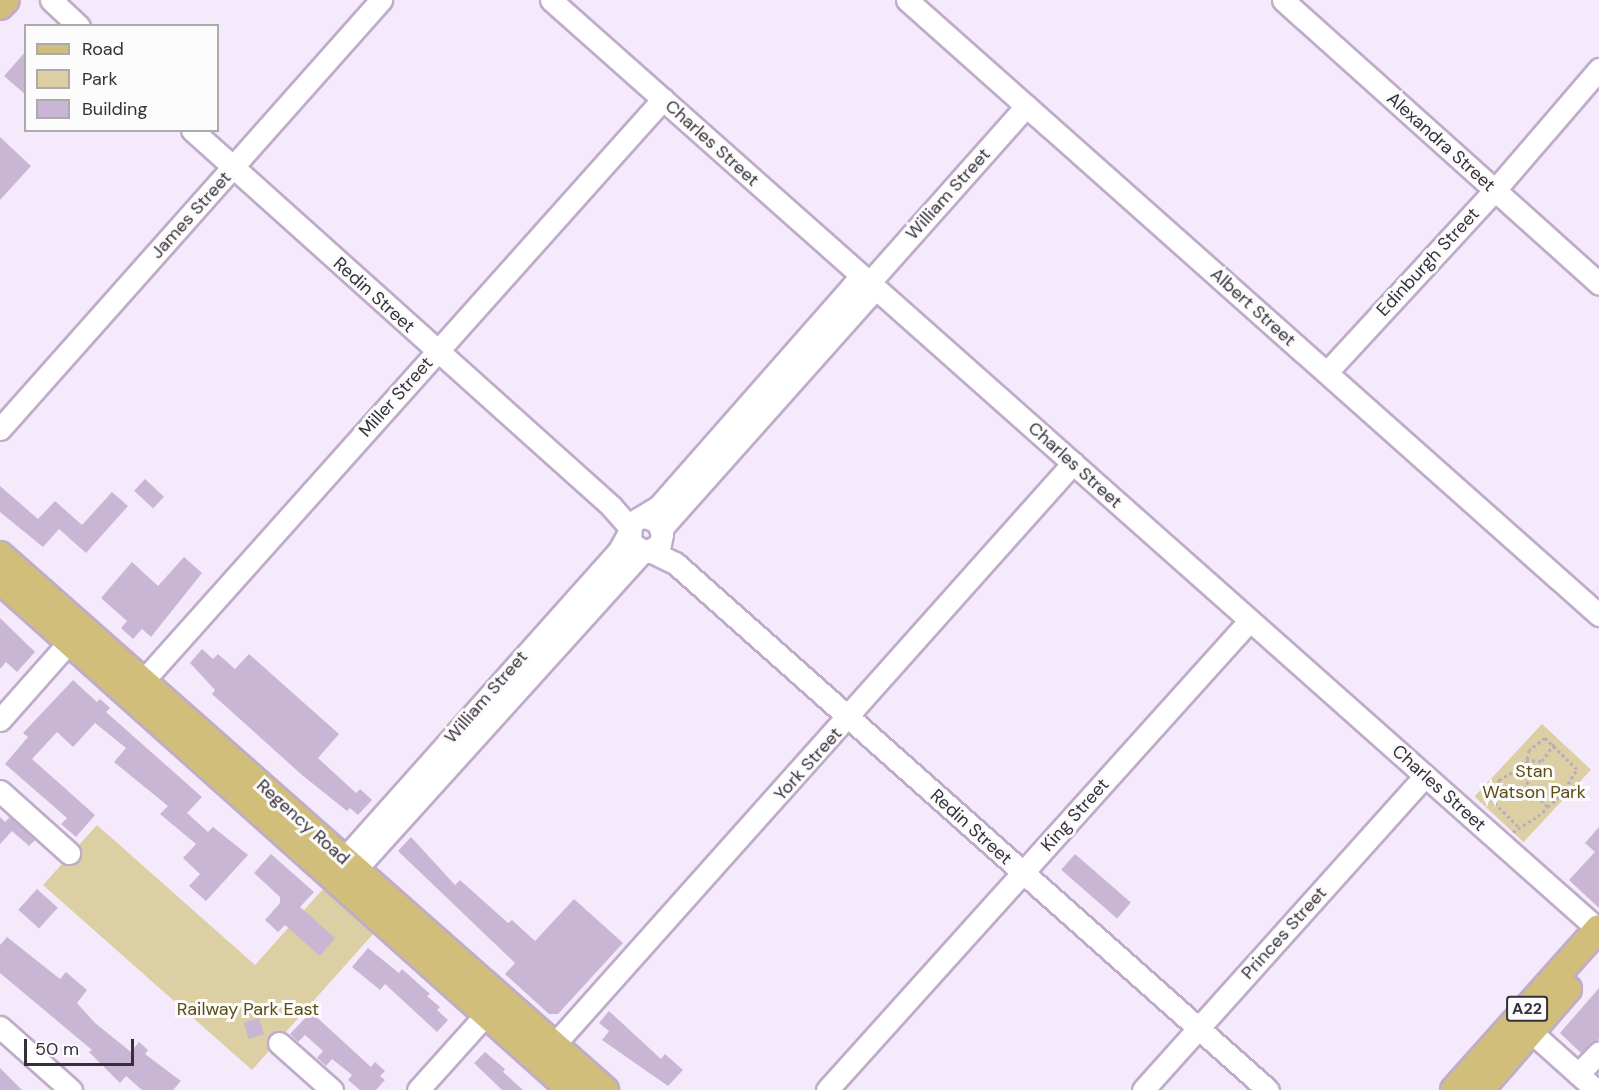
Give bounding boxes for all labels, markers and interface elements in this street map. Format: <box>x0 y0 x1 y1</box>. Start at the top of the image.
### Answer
legend <box>24 24 219 132</box>
text: Road <box>82 37 124 61</box>
text: Park <box>82 67 118 91</box>
street label: Alexandra Street <box>1382 88 1500 196</box>
street label: Charles Street <box>661 95 763 191</box>
text: Building <box>82 97 147 121</box>
street label: William Street <box>901 144 995 244</box>
street label: James Street <box>146 167 236 263</box>
street label: Edinburgh Street <box>1372 203 1484 321</box>
street label: Redin Street <box>329 253 419 337</box>
street label: Albert Street <box>1206 263 1300 351</box>
street label: Miller Street <box>354 353 438 441</box>
street label: Charles Street <box>1024 417 1126 513</box>
street label: William Street <box>440 646 532 748</box>
street label: York Street <box>770 723 846 805</box>
street label: Charles Street <box>1388 740 1490 836</box>
park label: Stan Watson Park <box>1482 761 1586 804</box>
street label: King Street <box>1037 774 1113 856</box>
street label: Regency Road <box>252 775 354 869</box>
street label: Redin Street <box>926 785 1016 869</box>
street label: Princes Street <box>1237 882 1331 984</box>
road number: A22 <box>1506 996 1548 1022</box>
park label: Railway Park East <box>177 998 319 1020</box>
scale bar <box>27 1027 136 1065</box>
text: 50 m <box>35 1037 79 1061</box>

